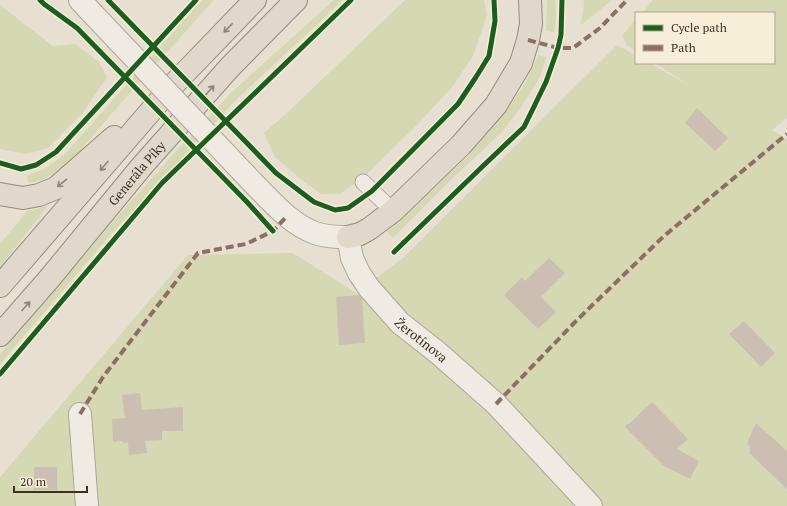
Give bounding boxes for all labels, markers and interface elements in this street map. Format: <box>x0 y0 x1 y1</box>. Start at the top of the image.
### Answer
legend <box>635 12 775 64</box>
text: Cycle path <box>671 20 727 35</box>
one-way arrow <box>223 23 233 33</box>
text: Path <box>671 40 696 55</box>
one-way arrow <box>205 85 214 95</box>
street label: Generála Píky <box>104 136 170 209</box>
one-way arrow <box>100 161 109 171</box>
one-way arrow <box>56 178 67 187</box>
one-way arrow <box>21 300 30 311</box>
street label: Žerotínova <box>390 314 452 367</box>
scale bar <box>14 468 87 494</box>
text: 20 m <box>20 474 47 489</box>

